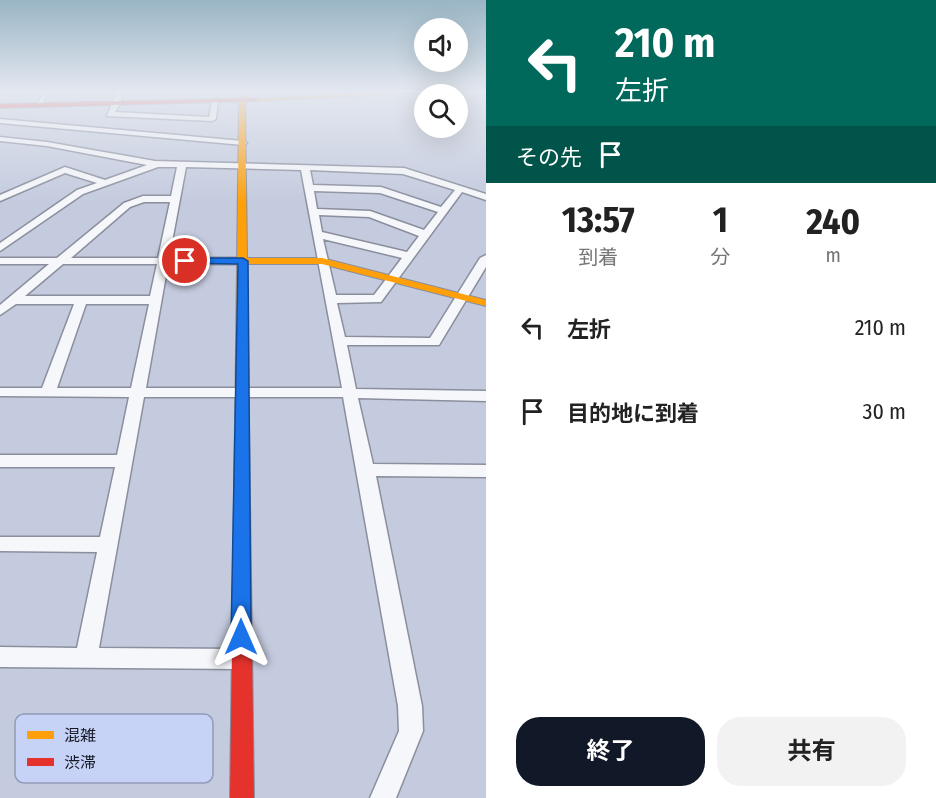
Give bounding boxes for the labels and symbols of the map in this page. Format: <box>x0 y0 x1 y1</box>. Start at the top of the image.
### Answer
pin <box>159 235 210 286</box>
position arrow <box>209 605 273 669</box>
legend <box>15 714 213 783</box>
text: 混雑 <box>64 726 96 745</box>
text: 渋滞 <box>64 753 96 772</box>

